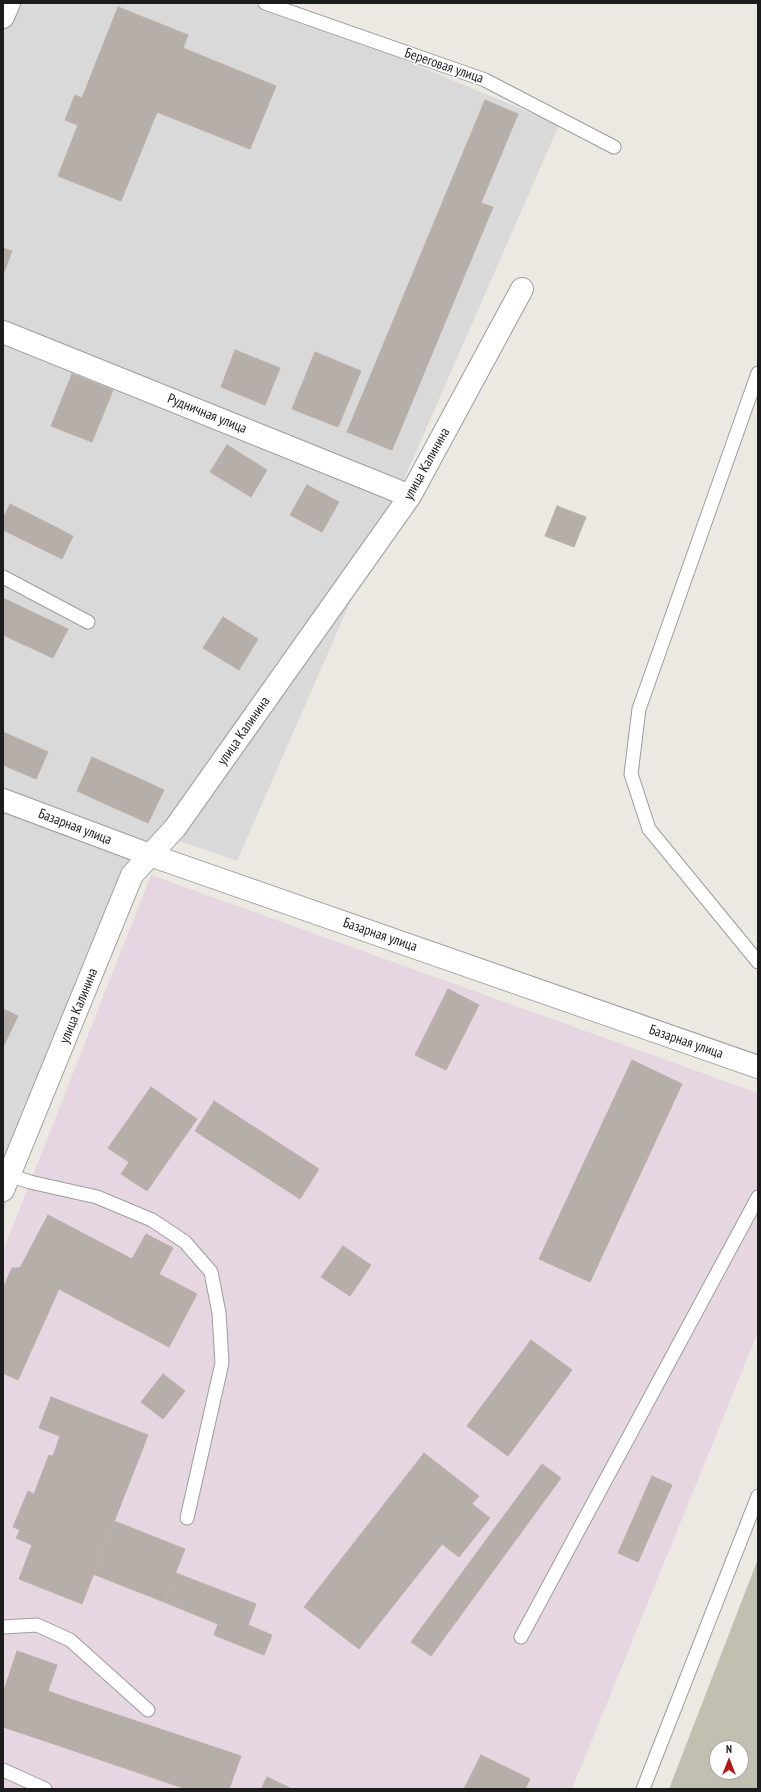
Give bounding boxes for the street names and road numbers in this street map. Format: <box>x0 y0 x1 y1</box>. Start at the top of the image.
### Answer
street label: Береговая улица <box>402 45 486 87</box>
street label: Рудничная улица <box>165 390 249 438</box>
street label: улица Калинина <box>400 425 454 503</box>
street label: улица Калинина <box>214 693 274 769</box>
street label: Базарная улица <box>36 805 114 849</box>
street label: Базарная улица <box>341 914 419 956</box>
street label: улица Калинина <box>56 966 102 1046</box>
street label: Базарная улица <box>647 1021 725 1063</box>

